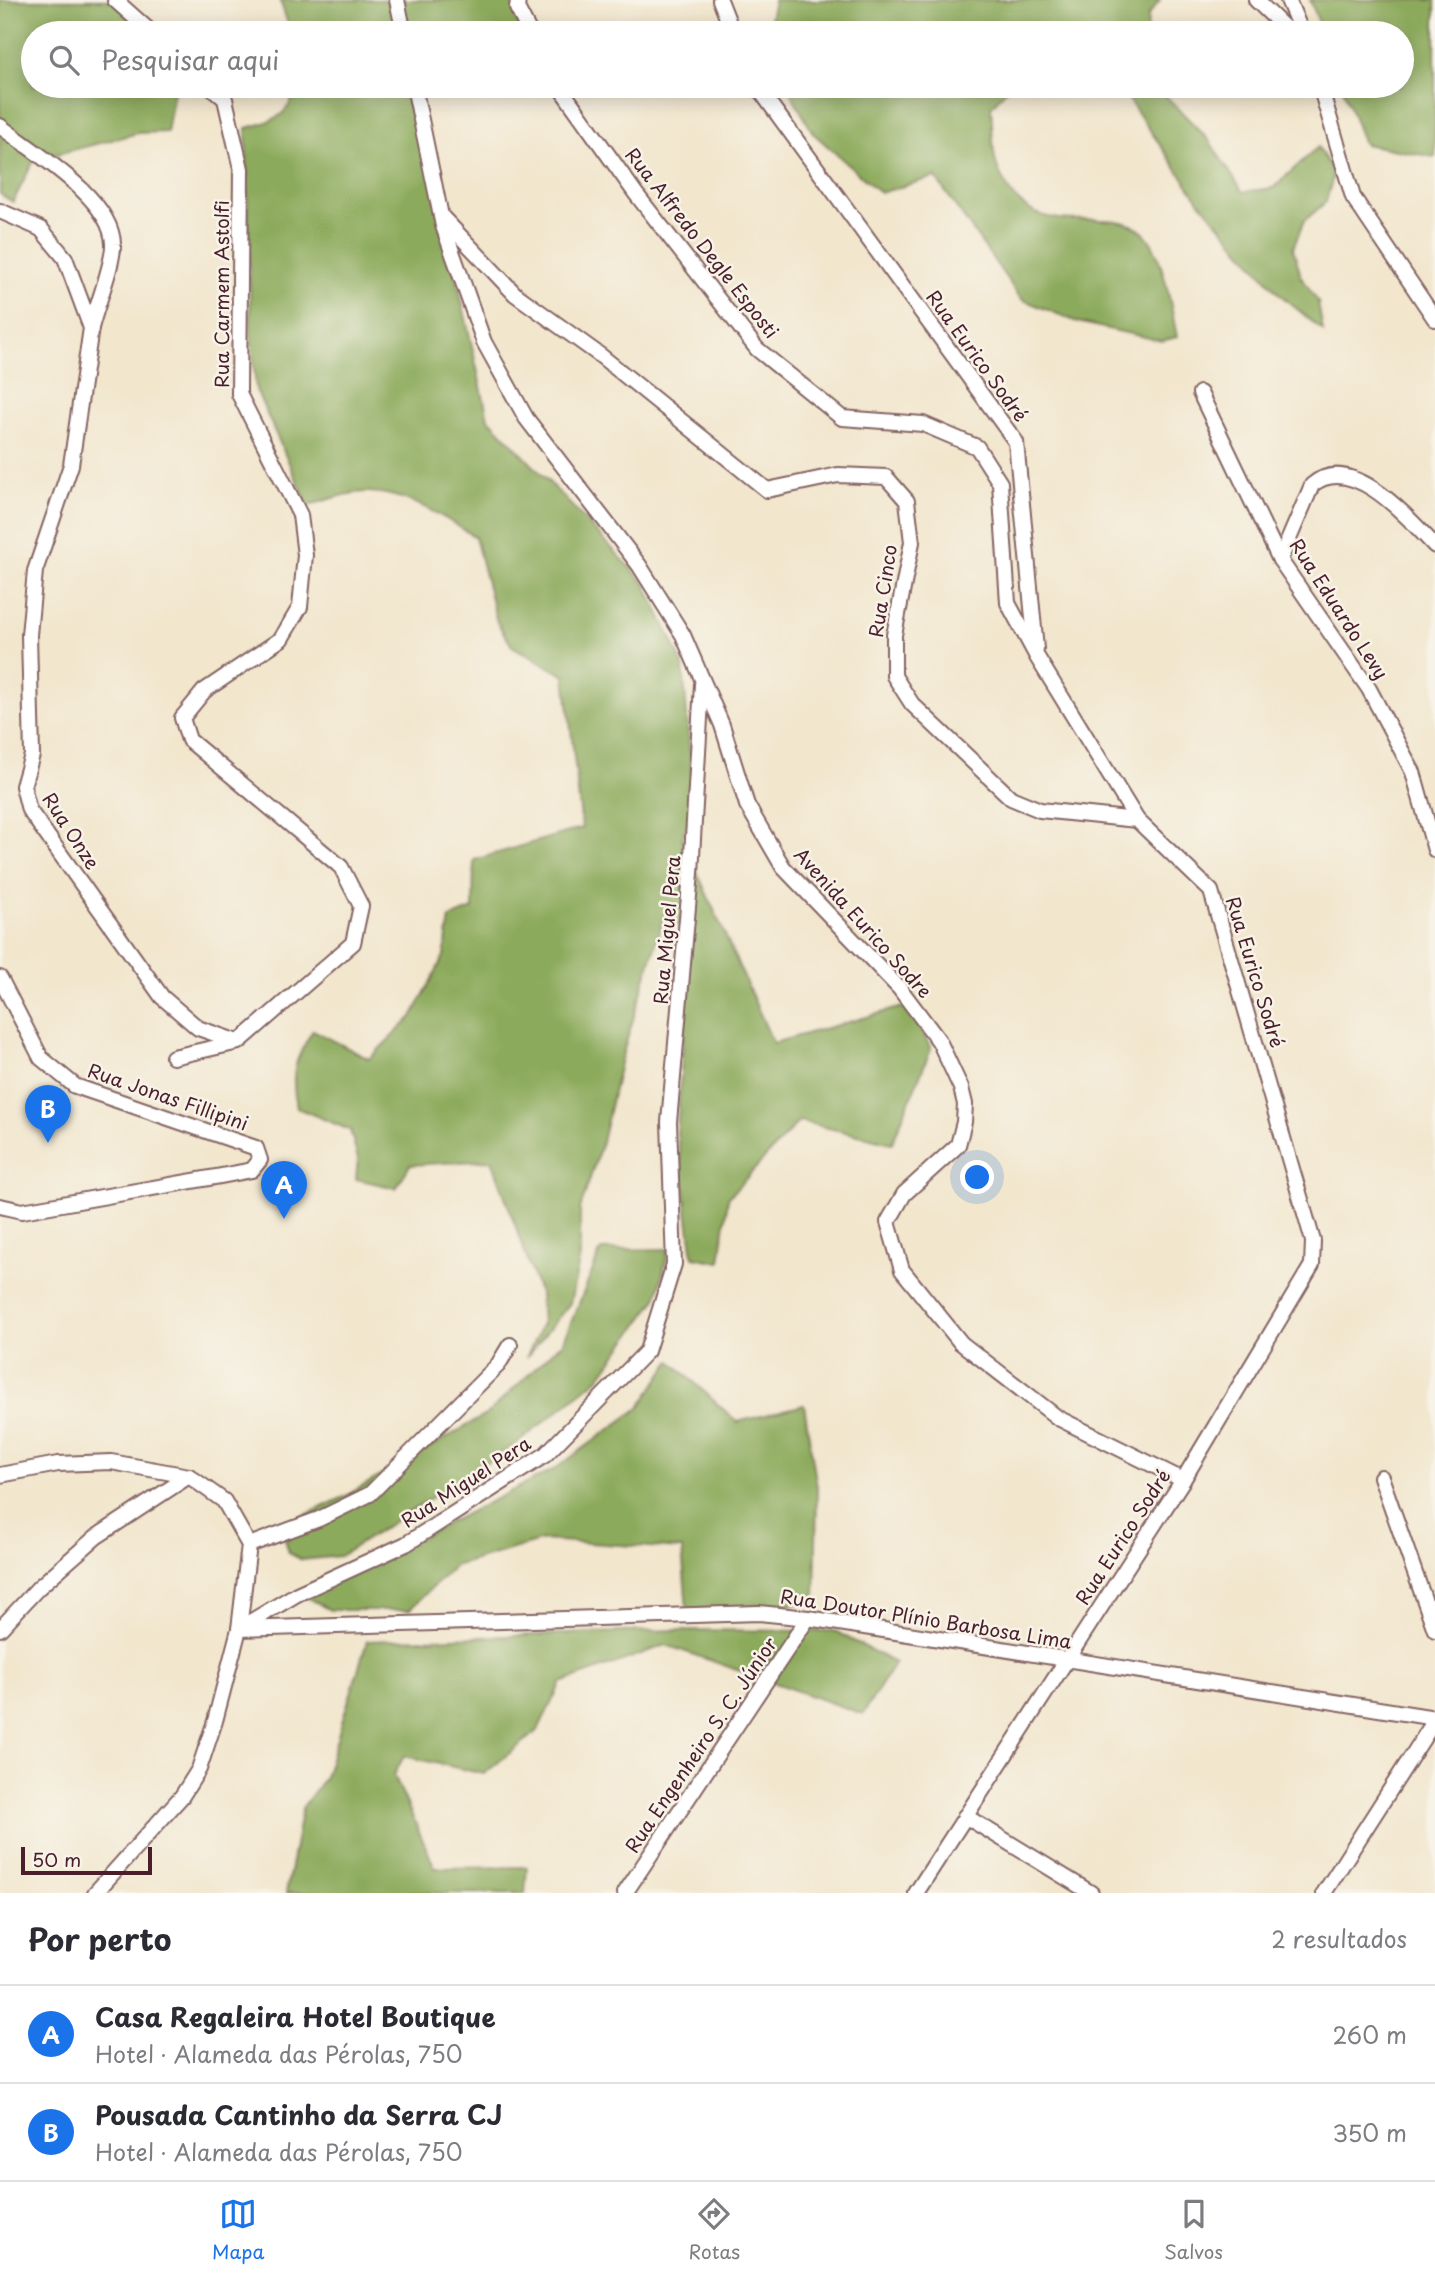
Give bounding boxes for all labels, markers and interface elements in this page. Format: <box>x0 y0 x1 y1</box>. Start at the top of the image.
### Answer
search box <box>21 21 1414 98</box>
text: Pesquisar aqui <box>101 40 279 79</box>
icon: search <box>45 41 83 79</box>
street label: Rua Alfredo Degle Esposti <box>619 141 786 344</box>
street label: Rua Carmem Astolfi <box>207 200 235 388</box>
street label: Rua Eurico Sodré <box>921 284 1035 427</box>
street label: Rua Eduardo Levy <box>1284 532 1396 684</box>
street label: Rua Cinco <box>861 542 903 639</box>
street label: Rua Onze <box>37 787 107 874</box>
street label: Avenida Eurico Sodre <box>788 841 939 1004</box>
street label: Rua Miguel Pera <box>646 854 686 1006</box>
street label: Rua Eurico Sodré <box>1220 893 1292 1051</box>
street label: Rua Jonas Fillipini <box>84 1055 252 1137</box>
pin: B <box>25 1085 71 1143</box>
your location <box>960 1160 994 1194</box>
pin: A <box>261 1161 307 1219</box>
street label: Rua Miguel Pera <box>395 1429 536 1534</box>
street label: Rua Eurico Sodré <box>1068 1463 1177 1610</box>
street label: Rua Doutor Plínio Barbosa Lima <box>779 1581 1074 1655</box>
street label: Rua Engenheiro S. C. Júnior <box>617 1631 783 1858</box>
scale bar <box>21 1844 152 1876</box>
text: 50 m <box>32 1845 81 1873</box>
text: Por perto <box>28 1916 171 1961</box>
text: 2 resultados <box>1271 1921 1407 1956</box>
text: Casa Regaleira Hotel Boutique <box>95 1997 496 2036</box>
text: A <box>42 2017 60 2052</box>
text: 260 m <box>1332 2017 1407 2052</box>
text: Hotel · Alameda das Pérolas, 750 <box>95 2036 463 2071</box>
text: Pousada Cantinho da Serra CJ <box>95 2095 502 2134</box>
text: B <box>43 2115 59 2150</box>
text: 350 m <box>1332 2115 1407 2150</box>
text: Hotel · Alameda das Pérolas, 750 <box>95 2134 463 2169</box>
tab: Mapa <box>212 2195 264 2265</box>
tab: Rotas <box>689 2195 740 2265</box>
tab: Salvos <box>1164 2195 1223 2265</box>

